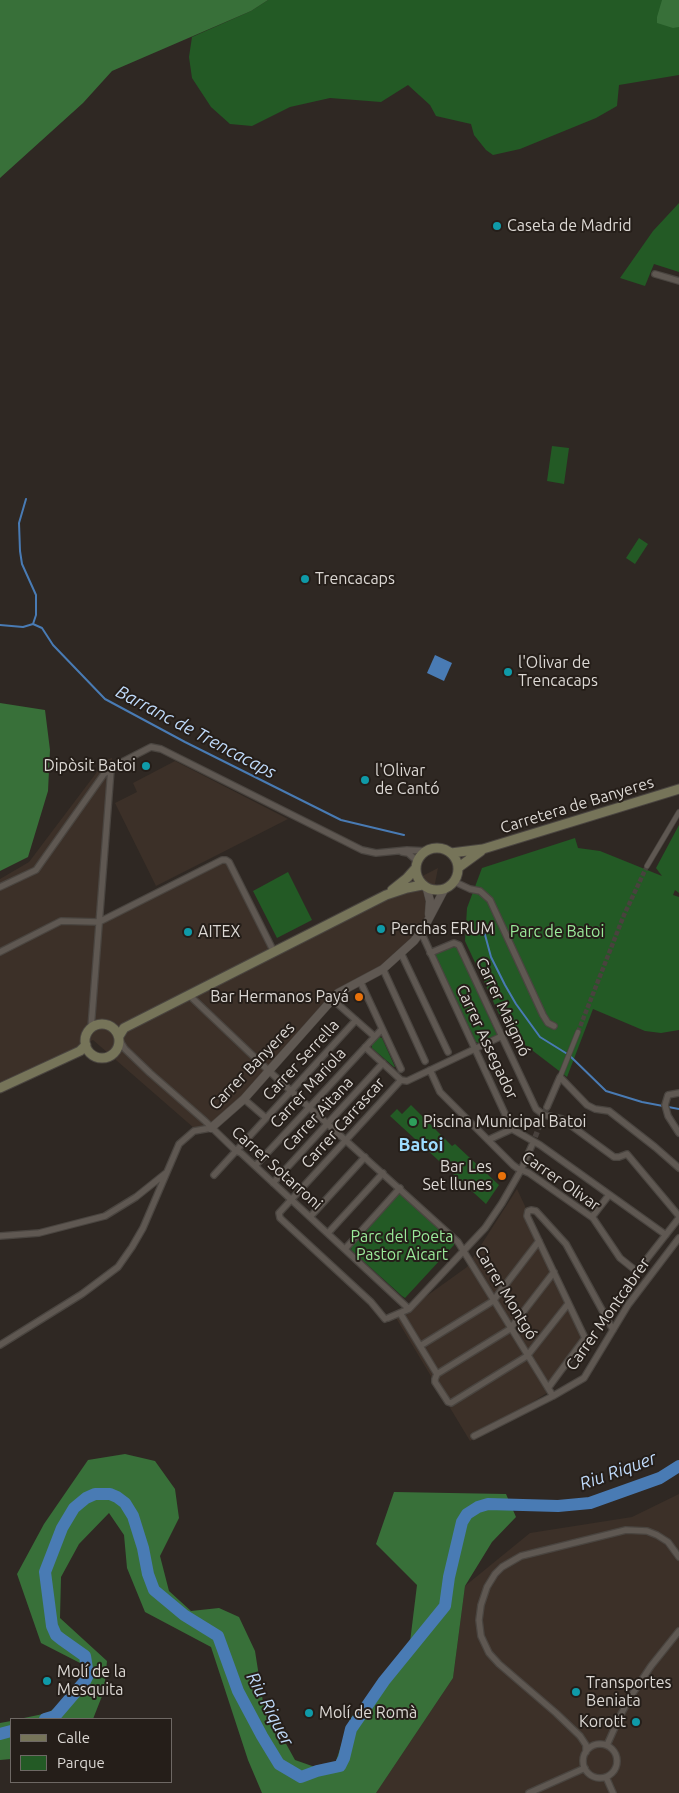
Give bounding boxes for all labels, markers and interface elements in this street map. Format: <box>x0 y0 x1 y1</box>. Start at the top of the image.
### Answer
place label: Caseta de Madrid <box>507 216 632 236</box>
marker: Caseta de Madrid <box>491 220 503 232</box>
place label: Trencacaps <box>315 569 395 589</box>
marker: Trencacaps <box>299 573 311 585</box>
place label: l'Olivar de Trencacaps <box>518 653 598 691</box>
marker: l'Olivar de Trencacaps <box>502 666 514 678</box>
water label: Barranc de Trencacaps <box>112 681 280 783</box>
place label: Dipòsit Batoi <box>43 756 136 776</box>
marker: Dipòsit Batoi <box>140 760 152 772</box>
place label: l'Olivar de Cantó <box>375 761 440 799</box>
street label: Carretera de Banyeres <box>498 772 656 838</box>
marker: l'Olivar de Cantó <box>359 774 371 786</box>
place label: Perchas ERUM <box>391 919 494 939</box>
place label: AITEX <box>198 922 240 942</box>
park label: Parc de Batoi <box>510 922 604 942</box>
marker: Perchas ERUM <box>375 923 387 935</box>
marker: AITEX <box>182 926 194 938</box>
street label: Carrer Maigmó <box>472 954 534 1060</box>
street label: Carrer Assegador <box>452 982 522 1102</box>
place label: Bar Hermanos Payá <box>210 987 349 1007</box>
marker: Bar Hermanos Payá <box>353 991 365 1003</box>
street label: Carrer Serrella <box>259 1016 343 1104</box>
street label: Carrer Banyeres <box>205 1018 299 1114</box>
street label: Carrer Mariola <box>266 1044 350 1132</box>
street label: Carrer Aitana <box>279 1073 357 1155</box>
street label: Carrer Carrascar <box>297 1074 389 1172</box>
place label: Piscina Municipal Batoi <box>423 1112 586 1132</box>
marker: Piscina Municipal Batoi <box>407 1116 419 1128</box>
street label: Carrer Sotarroni <box>228 1122 326 1214</box>
district label: Batoi <box>398 1134 444 1156</box>
street label: Carrer Olivar <box>518 1147 604 1215</box>
place label: Bar Les Set llunes <box>422 1157 492 1195</box>
marker: Bar Les Set llunes <box>496 1170 508 1182</box>
park label: Parc del Poeta Pastor Aicart <box>351 1227 453 1265</box>
street label: Carrer Montgó <box>470 1243 542 1343</box>
street label: Carrer Montcabrer <box>562 1254 654 1374</box>
water label: Riu Riquer <box>577 1447 659 1495</box>
place label: Molí de la Mesquita <box>57 1662 126 1700</box>
water label: Riu Riquer <box>242 1668 298 1750</box>
place label: Transportes Beniata <box>586 1673 672 1711</box>
marker: Molí de la Mesquita <box>41 1675 53 1687</box>
marker: Transportes Beniata <box>570 1686 582 1698</box>
place label: Molí de Romà <box>319 1703 417 1723</box>
marker: Molí de Romà <box>303 1707 315 1719</box>
place label: Korott <box>579 1712 626 1732</box>
marker: Korott <box>630 1716 642 1728</box>
legend <box>10 1718 172 1783</box>
text: Calle <box>57 1729 90 1746</box>
text: Parque <box>57 1754 105 1771</box>

